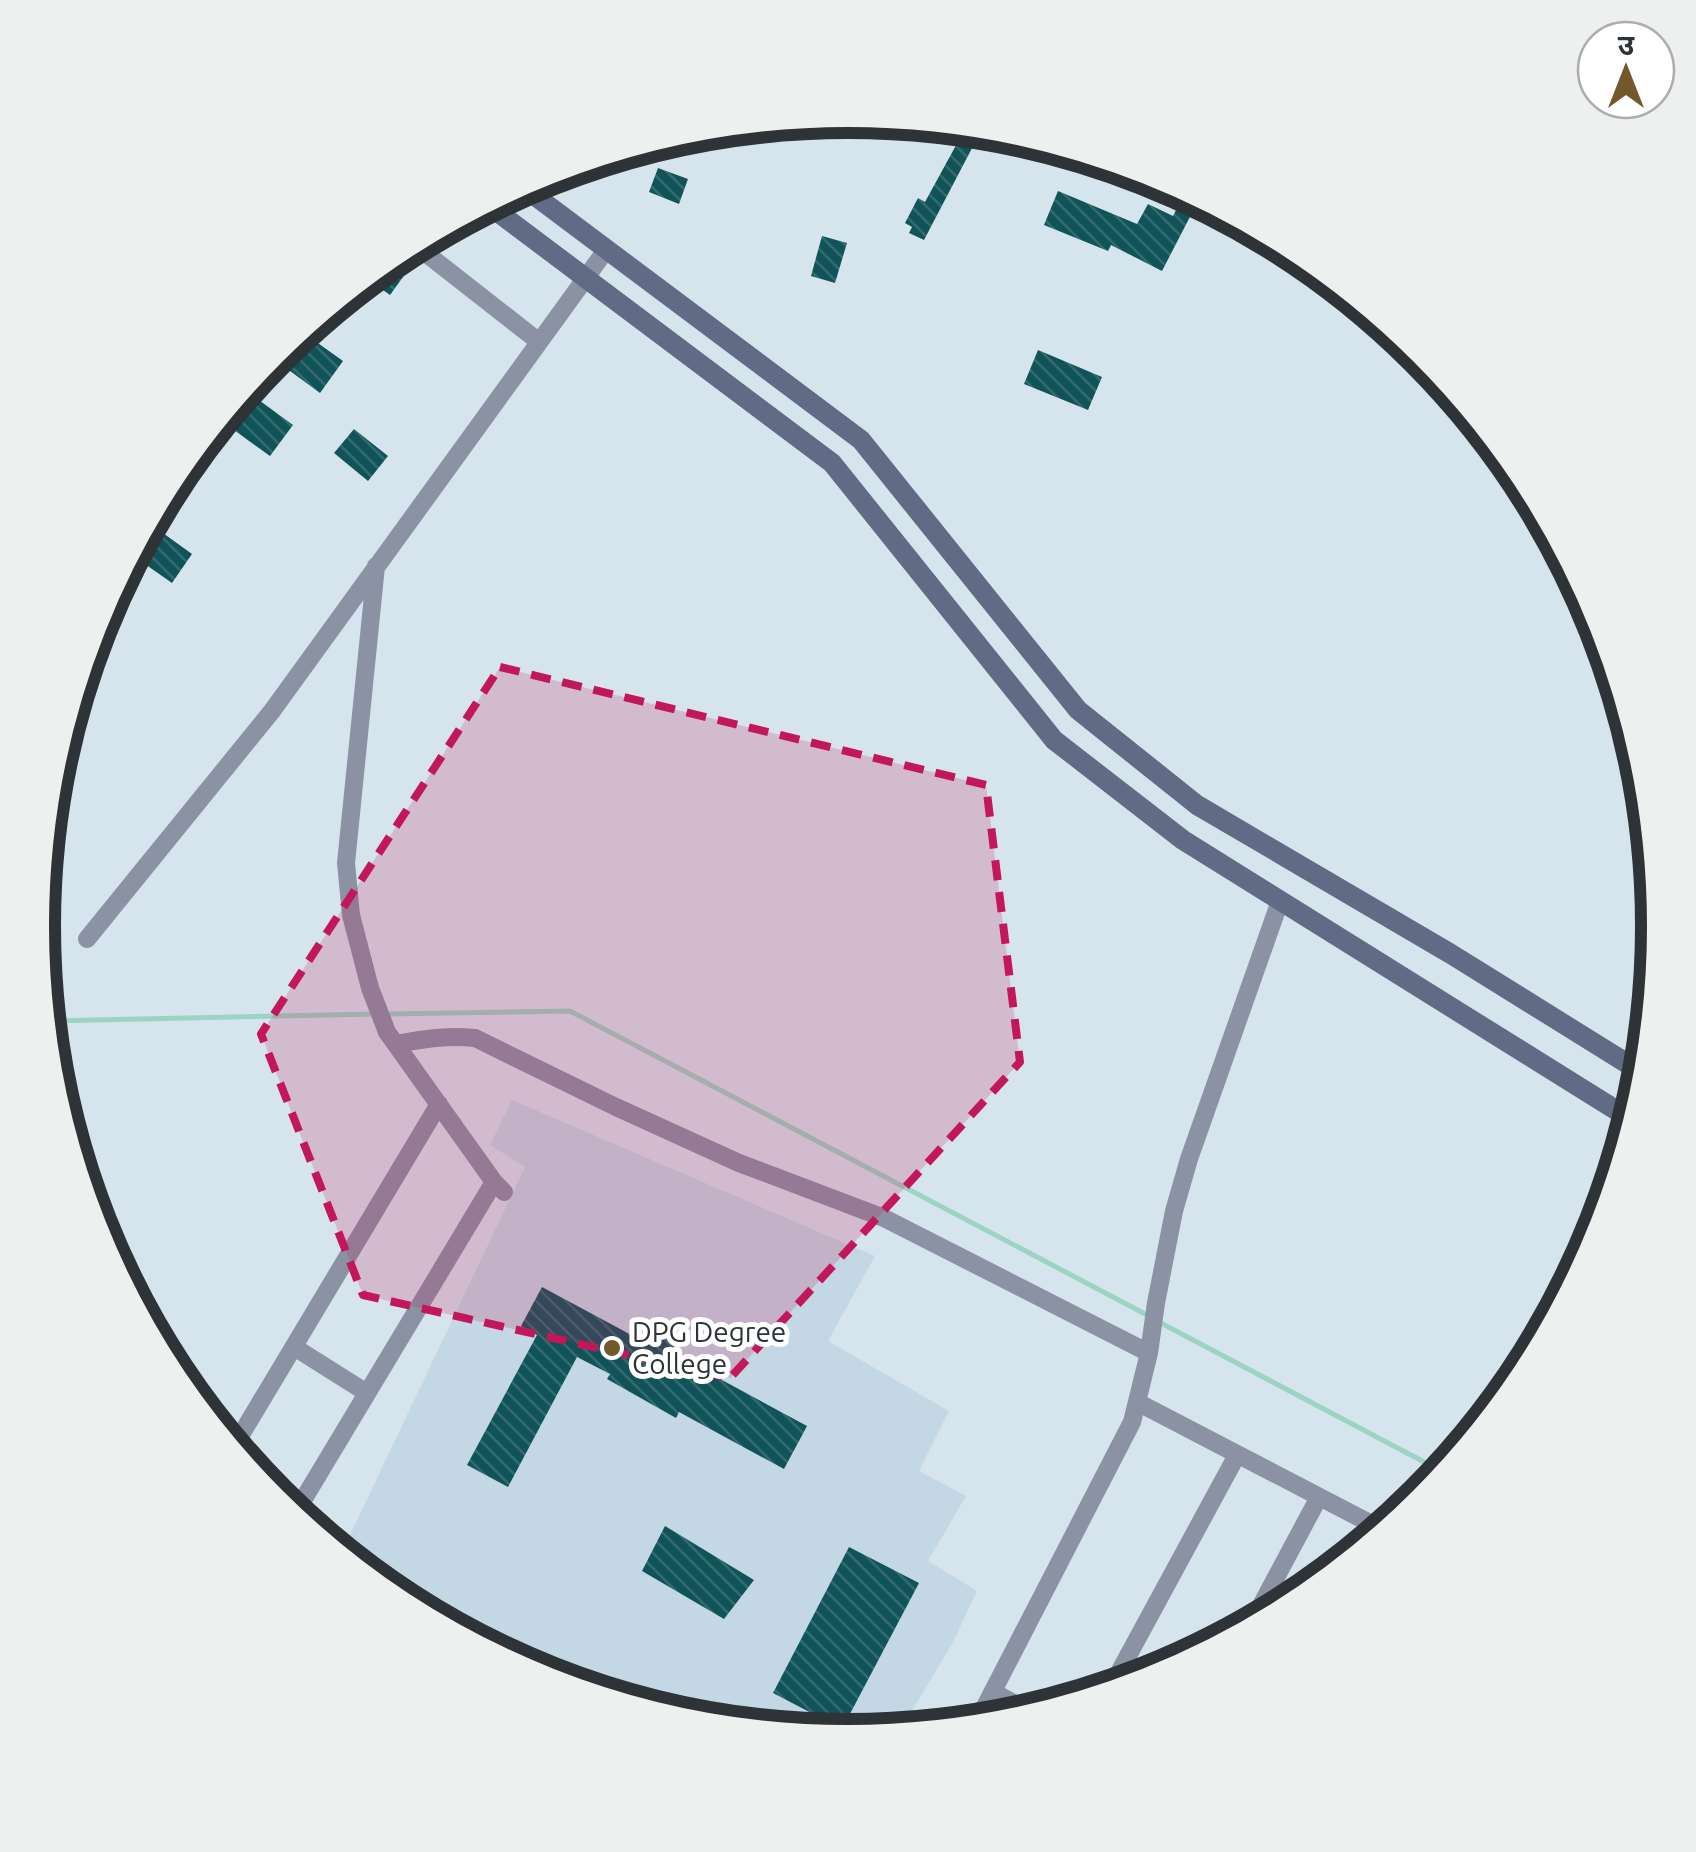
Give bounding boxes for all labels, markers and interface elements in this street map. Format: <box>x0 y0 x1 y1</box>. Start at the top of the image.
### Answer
north arrow <box>1576 20 1676 120</box>
text: उ <box>1618 29 1635 60</box>
place label: DPG Degree College <box>632 1316 786 1379</box>
marker: DPG Degree College <box>601 1337 623 1359</box>

